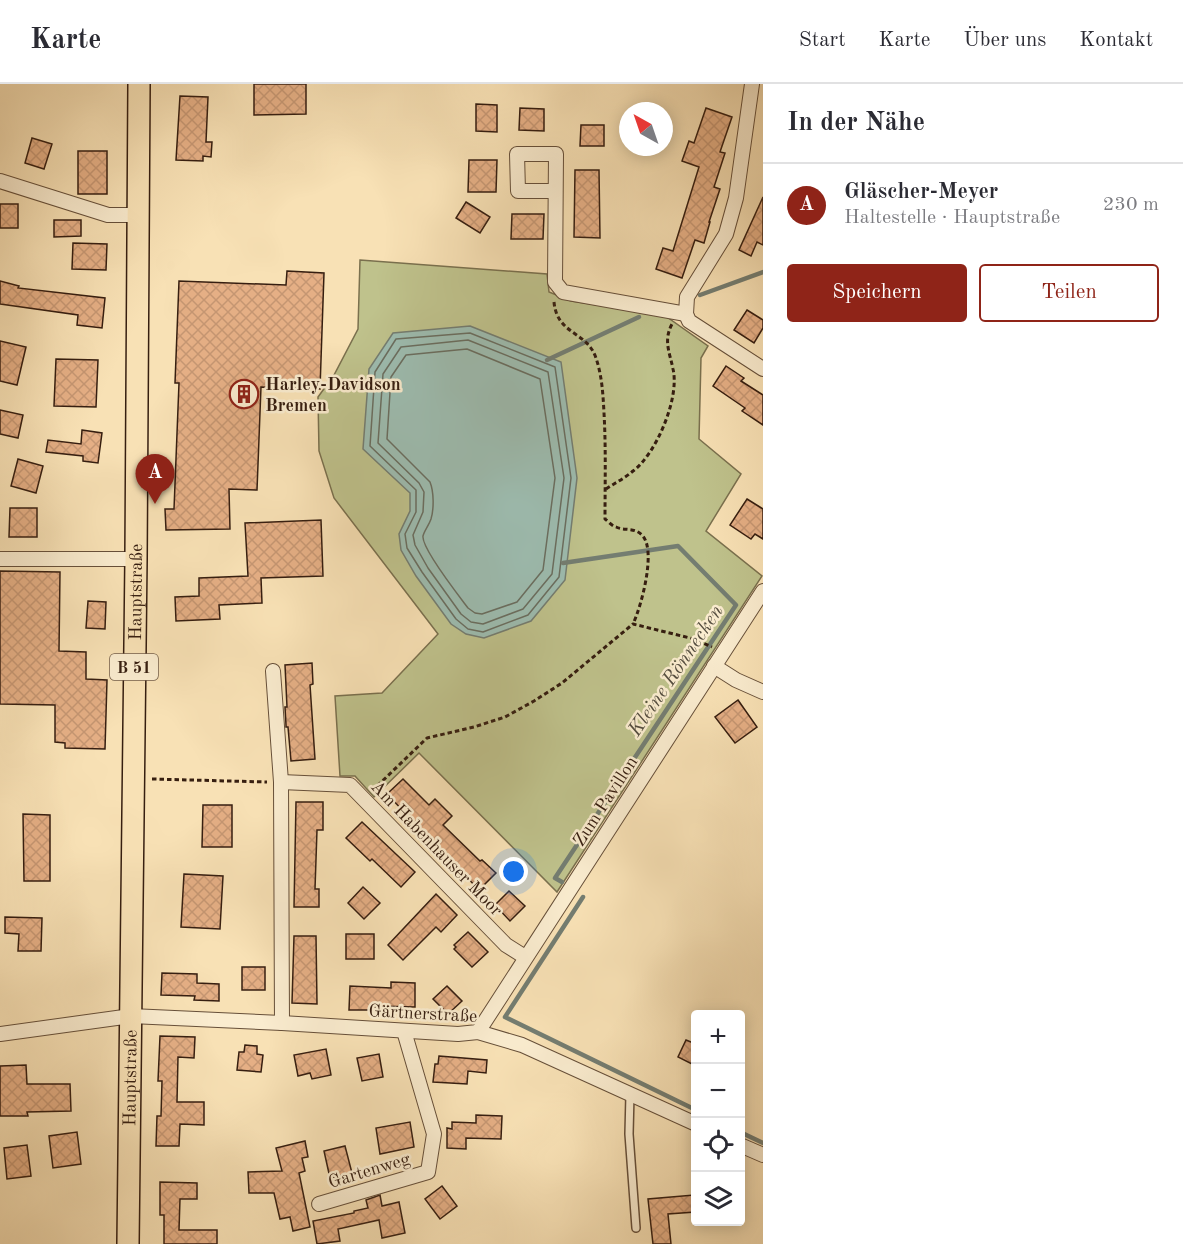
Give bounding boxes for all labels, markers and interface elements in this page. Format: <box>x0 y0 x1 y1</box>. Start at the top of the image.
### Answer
text: Karte <box>30 27 101 55</box>
text: Start <box>799 30 846 51</box>
text: Karte <box>879 30 930 51</box>
text: Über uns <box>963 30 1046 51</box>
text: Kontakt <box>1079 30 1153 51</box>
north arrow <box>619 102 673 156</box>
text: In der Nähe <box>787 110 925 136</box>
text: Gläscher-Meyer <box>844 181 998 203</box>
text: A <box>799 195 814 215</box>
text: 230 m <box>1103 195 1159 215</box>
text: Haltestelle · Hauptstraße <box>844 208 1060 228</box>
button: Speichern <box>787 264 967 322</box>
button: Teilen <box>979 264 1159 322</box>
place label: Harley-Davidson Bremen <box>265 376 401 415</box>
building icon: Harley-Davidson Bremen <box>228 378 260 410</box>
pin: A <box>136 454 174 504</box>
street label: Hauptstraße <box>127 544 146 640</box>
water label: Kleine Rönnecken <box>625 602 728 741</box>
road number: B 51 <box>110 654 158 680</box>
street label: Zum Pavillon <box>570 753 642 850</box>
street label: Am Habenhauser Moor <box>367 778 506 920</box>
your location <box>499 857 528 886</box>
street label: Gärtnerstraße <box>368 1002 478 1026</box>
map controls <box>691 1010 745 1226</box>
button: + <box>691 1010 745 1064</box>
street label: Hauptstraße <box>121 1030 141 1126</box>
button: − <box>691 1064 745 1118</box>
button: locate <box>691 1118 745 1172</box>
street label: Gartenweg <box>326 1150 413 1192</box>
button: layers <box>691 1172 745 1226</box>

